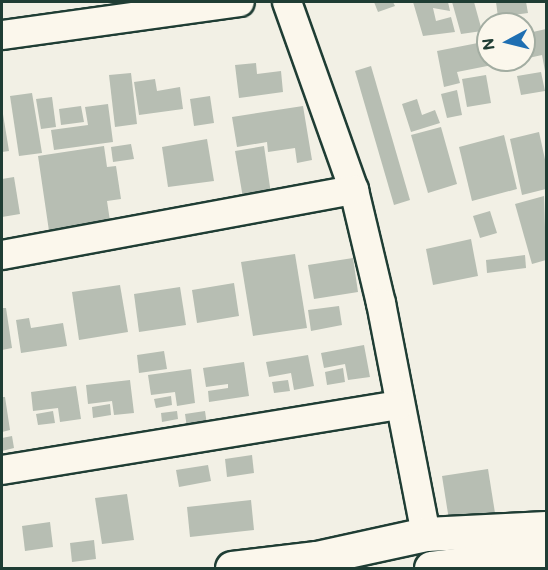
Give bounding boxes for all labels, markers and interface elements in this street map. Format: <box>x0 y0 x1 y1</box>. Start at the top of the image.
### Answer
north arrow <box>476 12 536 72</box>
text: N <box>479 37 500 51</box>

